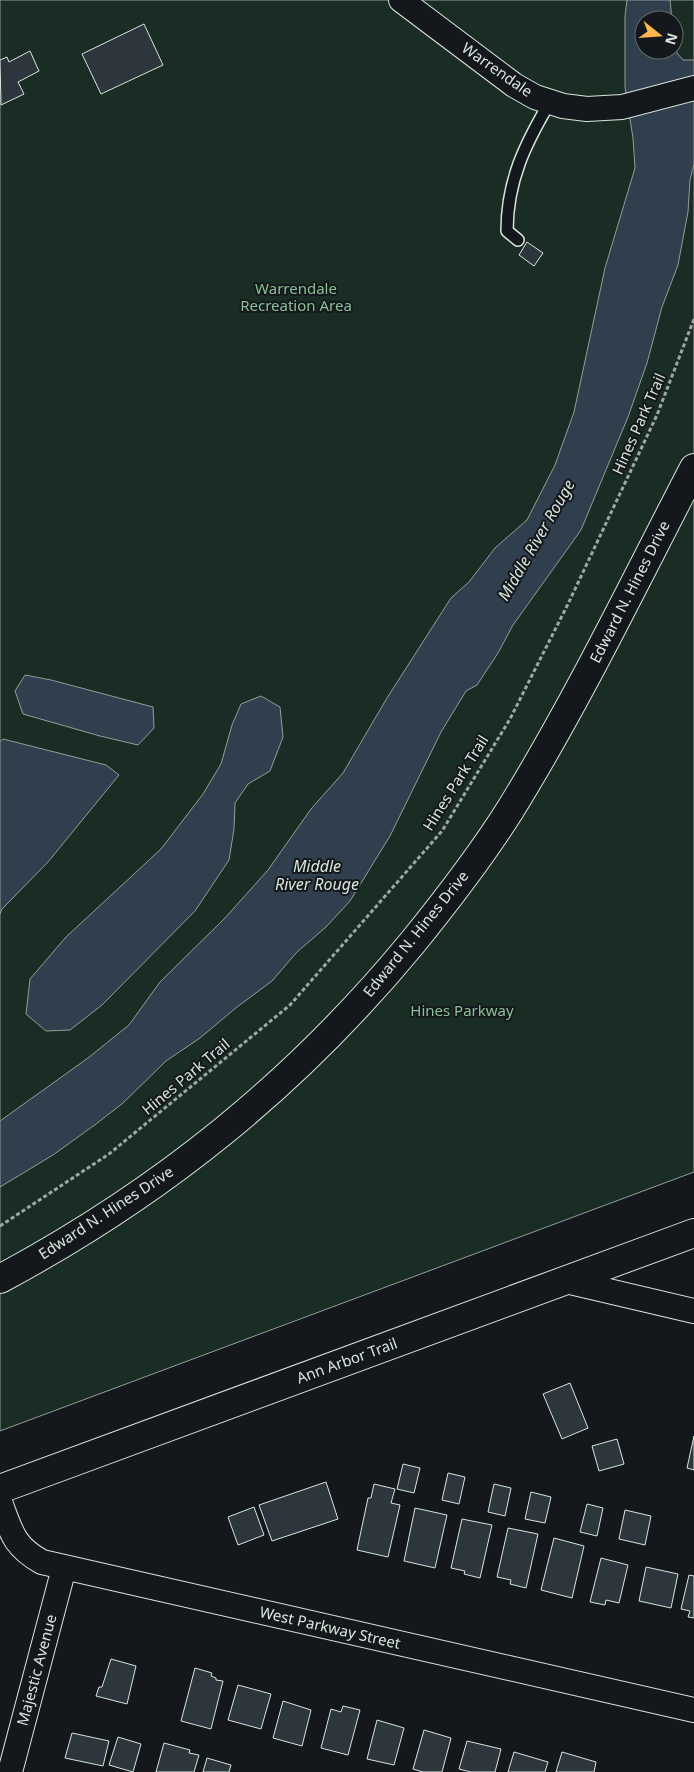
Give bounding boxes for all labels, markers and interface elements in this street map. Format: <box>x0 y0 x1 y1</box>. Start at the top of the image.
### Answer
north arrow <box>634 10 684 60</box>
text: N <box>661 31 683 47</box>
street label: Warrendale <box>458 38 537 101</box>
park label: Warrendale Recreation Area <box>240 278 352 315</box>
street label: Hines Park Trail <box>607 370 669 477</box>
water label: Middle River Rouge <box>492 475 580 605</box>
street label: Edward N. Hines Drive <box>585 517 674 666</box>
street label: Hines Park Trail <box>418 731 493 834</box>
water label: Middle River Rouge <box>275 855 359 895</box>
street label: Edward N. Hines Drive <box>358 866 472 1001</box>
park label: Hines Parkway <box>410 1000 514 1020</box>
street label: Hines Park Trail <box>137 1034 234 1119</box>
street label: Edward N. Hines Drive <box>34 1161 177 1263</box>
street label: Ann Arbor Trail <box>294 1333 400 1388</box>
street label: West Parkway Street <box>258 1601 403 1653</box>
street label: Majestic Avenue <box>12 1612 61 1728</box>

